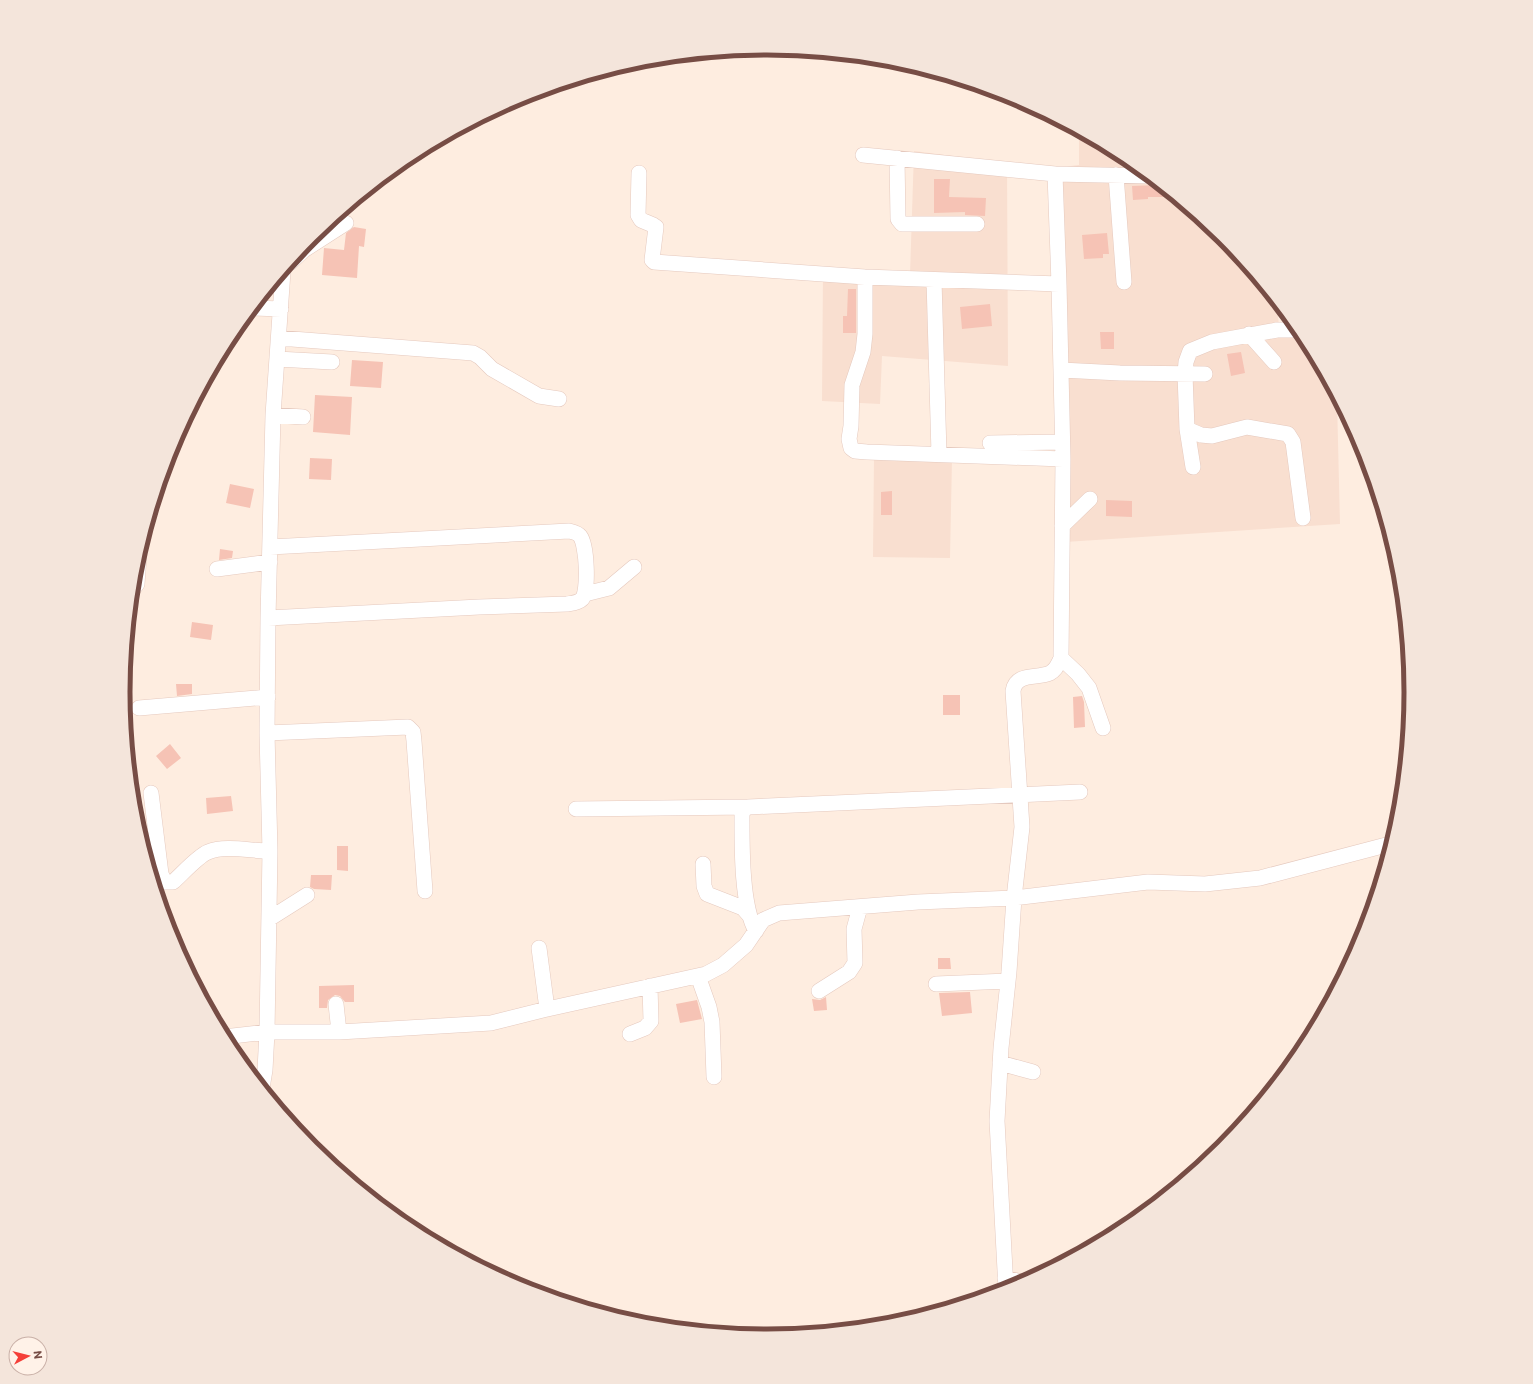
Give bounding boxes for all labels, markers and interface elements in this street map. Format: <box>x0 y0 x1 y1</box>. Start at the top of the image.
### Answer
north arrow <box>8 1336 48 1376</box>
text: N <box>31 1350 45 1360</box>

